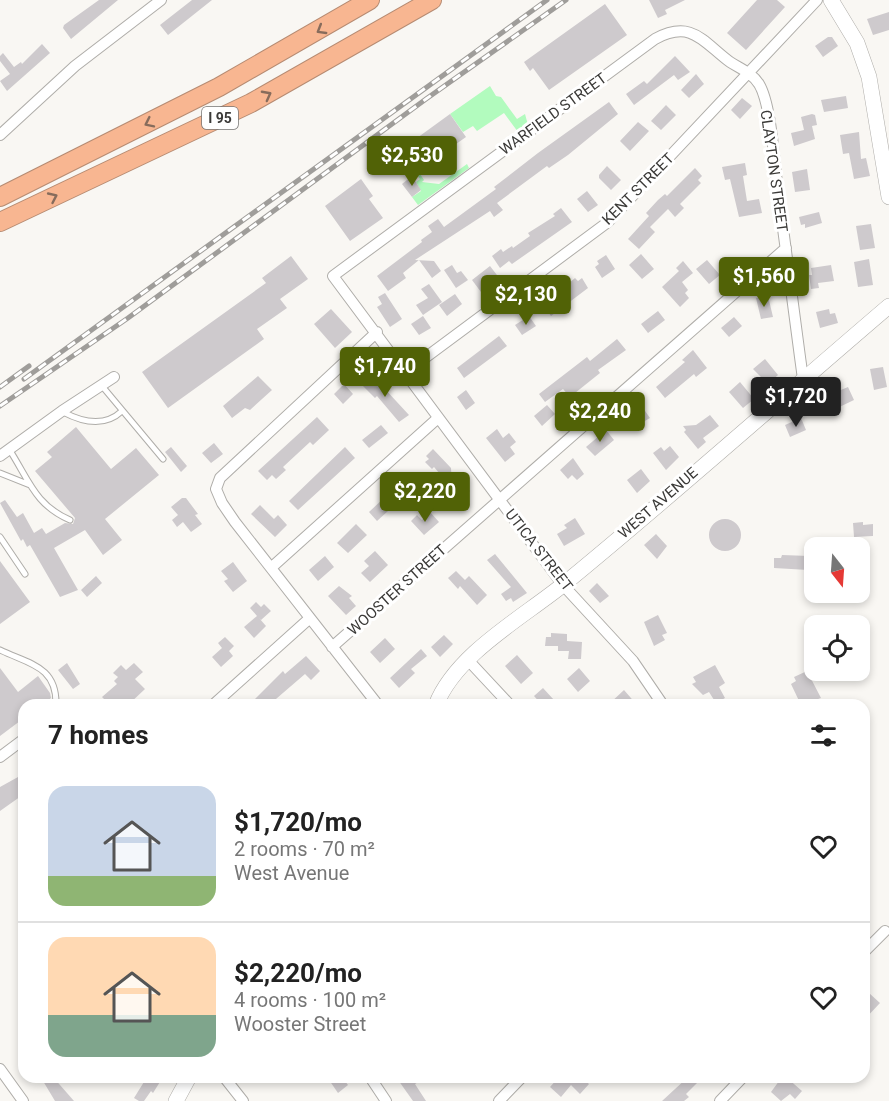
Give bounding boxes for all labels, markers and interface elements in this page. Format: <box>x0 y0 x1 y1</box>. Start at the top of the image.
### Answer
one-way arrow <box>317 23 327 35</box>
street label: WARFIELD STREET <box>496 69 610 159</box>
one-way arrow <box>260 91 271 102</box>
road number: I 95 <box>202 107 238 129</box>
street label: CLAYTON STREET <box>757 109 791 233</box>
one-way arrow <box>145 116 156 128</box>
pin: $2,530 <box>363 136 461 187</box>
text: $2,530 <box>381 143 443 167</box>
street label: KENT STREET <box>598 149 678 229</box>
one-way arrow <box>46 193 57 205</box>
pin: $1,560 <box>715 257 813 308</box>
text: $1,560 <box>733 264 795 288</box>
pin: $2,130 <box>477 275 575 326</box>
text: $2,130 <box>495 282 557 306</box>
pin: $1,740 <box>336 347 434 398</box>
text: $1,740 <box>354 354 416 378</box>
pin: $1,720 <box>747 377 845 428</box>
text: $1,720 <box>765 384 827 408</box>
pin: $2,240 <box>551 392 649 443</box>
text: $2,240 <box>569 399 631 423</box>
street label: WEST AVENUE <box>615 463 702 542</box>
pin: $2,220 <box>376 472 474 523</box>
text: $2,220 <box>394 479 456 503</box>
street label: UTICA STREET <box>501 505 577 595</box>
north arrow <box>804 537 870 603</box>
map controls <box>804 537 870 681</box>
street label: WOOSTER STREET <box>344 541 450 639</box>
button: locate <box>804 615 870 681</box>
icon: filters <box>807 719 840 752</box>
text: 7 homes <box>48 720 149 750</box>
text: $1,720/mo <box>234 807 362 837</box>
icon: home <box>96 810 168 882</box>
icon: heart <box>807 830 840 863</box>
text: 2 rooms · 70 m² <box>234 837 375 861</box>
text: West Avenue <box>234 861 349 885</box>
text: $2,220/mo <box>234 958 362 988</box>
icon: home <box>96 961 168 1033</box>
icon: heart <box>807 981 840 1014</box>
text: 4 rooms · 100 m² <box>234 988 386 1012</box>
text: Wooster Street <box>234 1012 366 1036</box>

